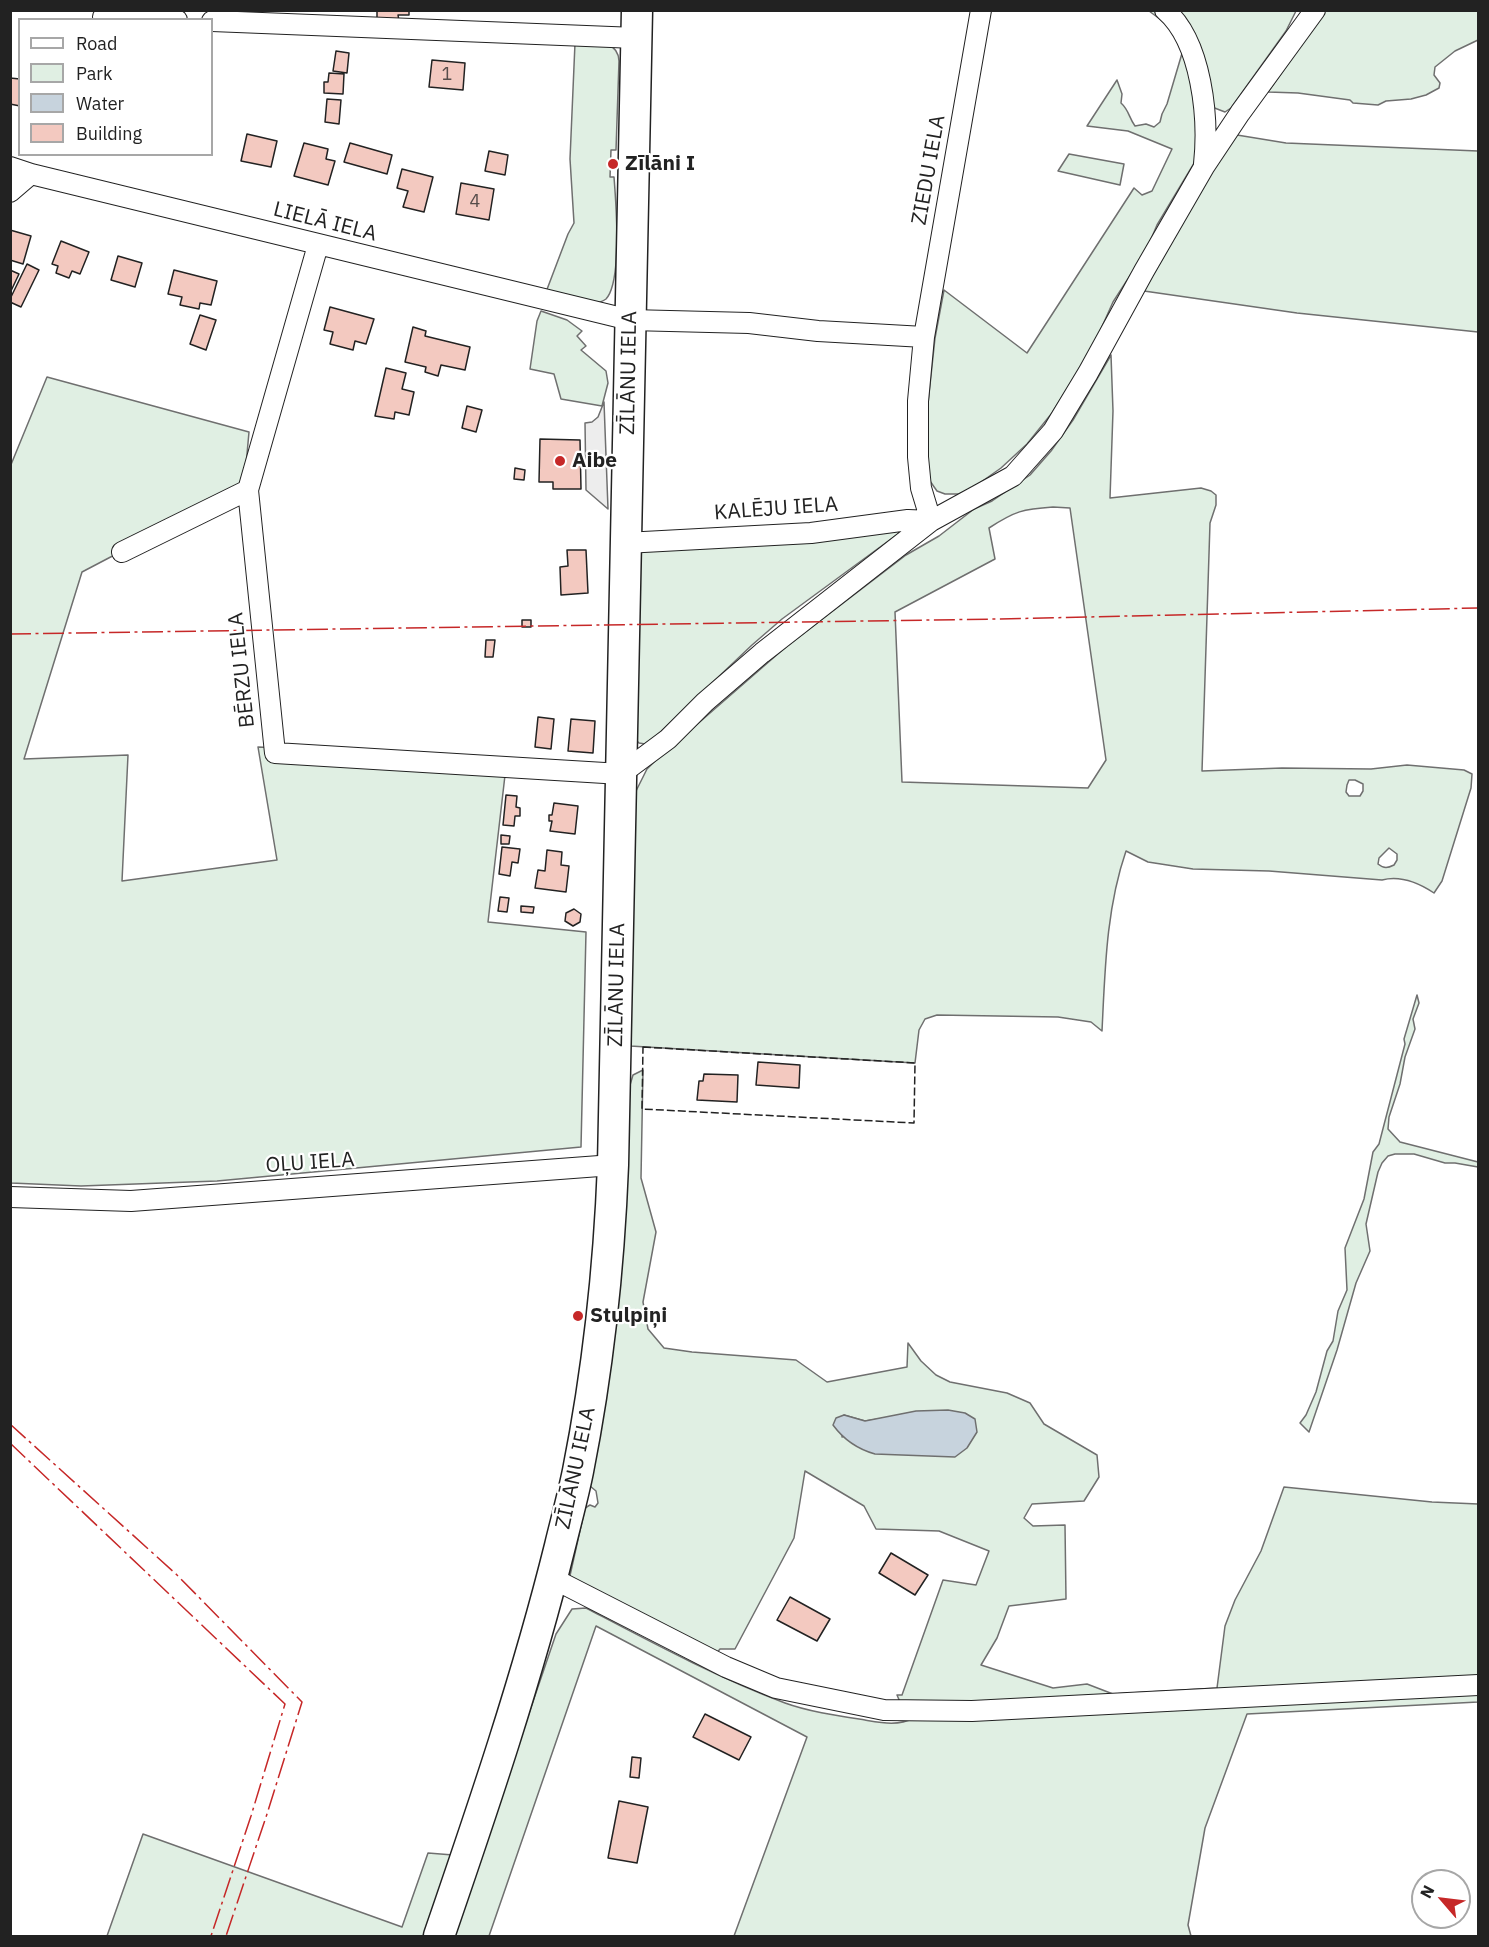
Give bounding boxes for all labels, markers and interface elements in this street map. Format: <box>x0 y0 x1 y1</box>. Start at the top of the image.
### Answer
legend <box>18 18 213 156</box>
text: Road <box>76 32 117 55</box>
text: Park <box>76 62 112 85</box>
house number: 1 <box>442 64 452 86</box>
text: Water <box>76 92 124 115</box>
street label: ZIEDU IELA <box>907 113 951 227</box>
text: Building <box>76 122 142 145</box>
place label: Zīlāni I <box>625 151 695 177</box>
marker: Zīlāni I <box>606 157 620 171</box>
house number: 4 <box>470 191 480 213</box>
street label: LIELĀ IELA <box>271 197 379 247</box>
street label: ZĪLĀNU IELA <box>615 311 643 435</box>
place label: Aibe <box>572 448 617 474</box>
marker: Aibe <box>553 454 567 468</box>
street label: KALĒJU IELA <box>713 492 839 526</box>
street label: BĒRZU IELA <box>223 611 261 729</box>
street label: ZĪLĀNU IELA <box>603 923 631 1047</box>
street label: OĻU IELA <box>265 1147 355 1179</box>
place label: Stulpiņi <box>590 1303 667 1329</box>
marker: Stulpiņi <box>571 1309 585 1323</box>
street label: ZĪLĀNU IELA <box>551 1405 601 1531</box>
north arrow <box>1411 1869 1471 1929</box>
text: N <box>1415 1882 1438 1901</box>

